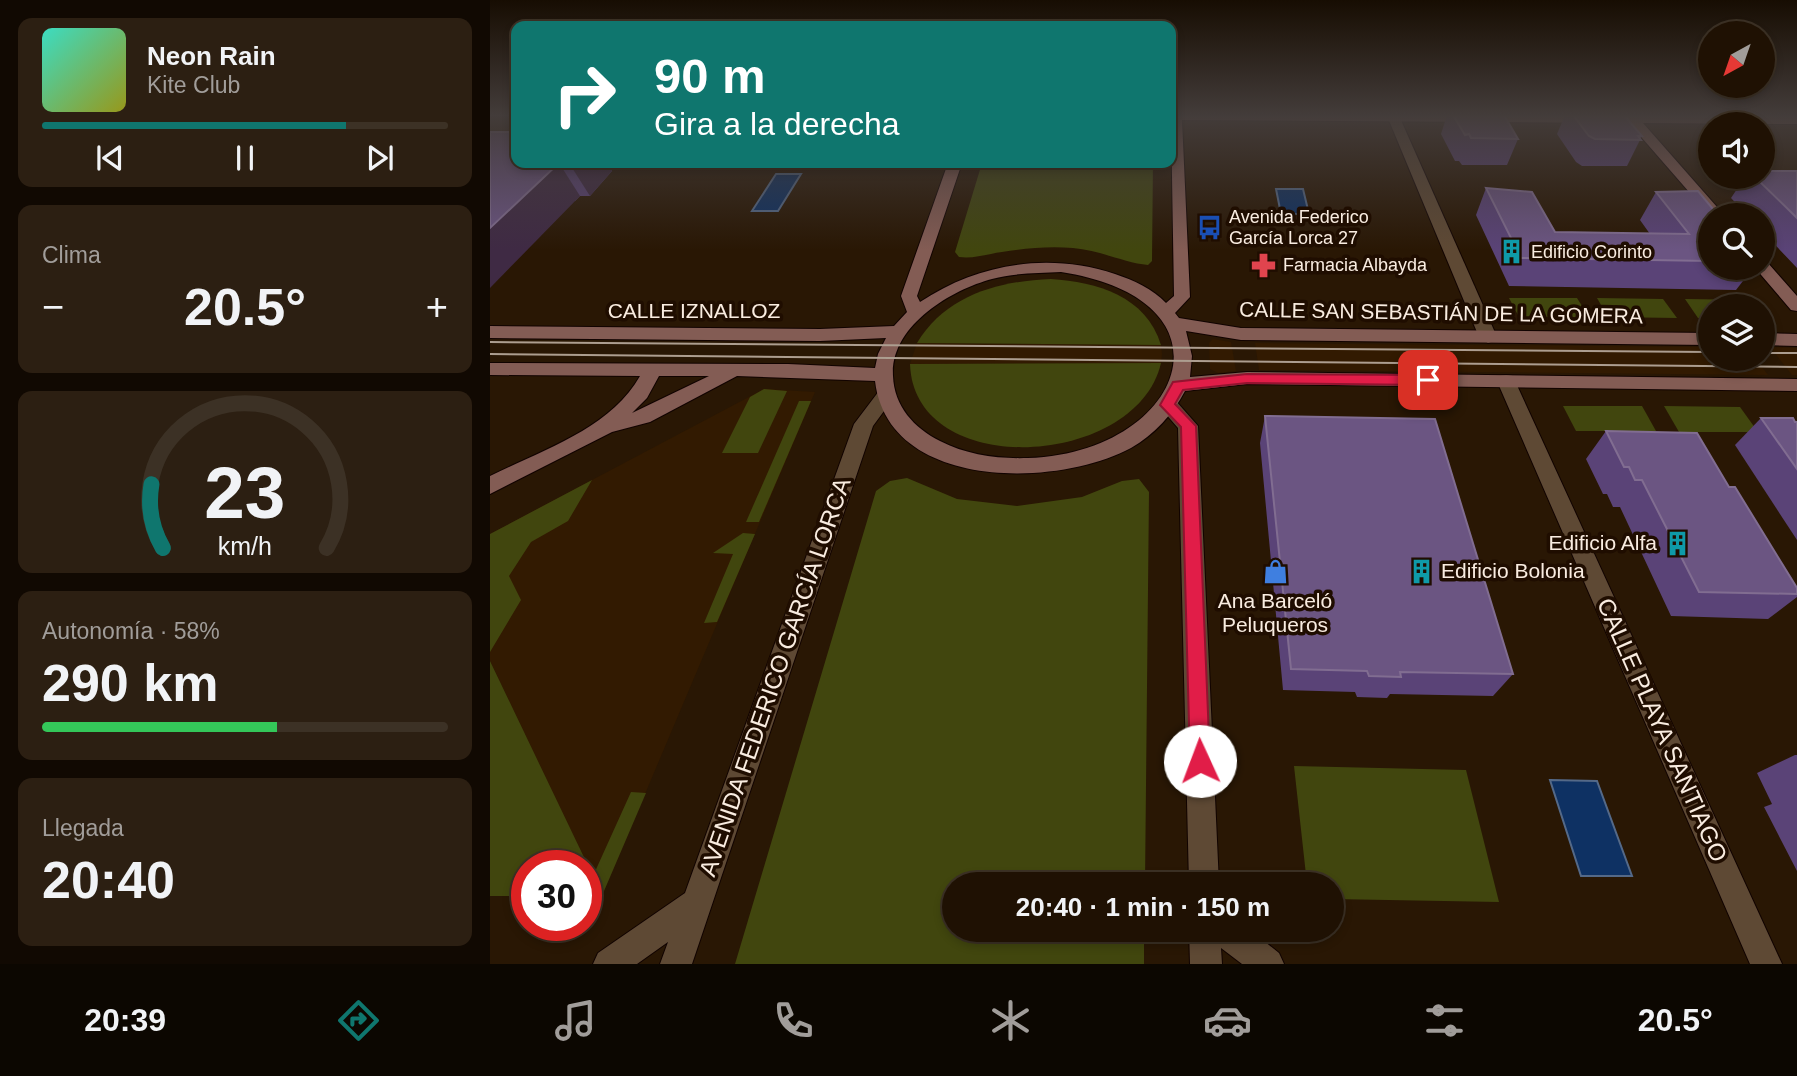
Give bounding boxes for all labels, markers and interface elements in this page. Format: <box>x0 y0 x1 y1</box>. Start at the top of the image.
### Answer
north arrow <box>1698 21 1774 98</box>
map controls <box>1698 21 1775 371</box>
text: Neon Rain <box>147 41 276 71</box>
icon: right <box>539 49 630 140</box>
text: 90 m <box>654 49 766 103</box>
text: Kite Club <box>147 72 240 98</box>
text: Gira a la derecha <box>654 106 899 142</box>
button: sound <box>1698 112 1775 189</box>
icon: previous <box>91 139 129 177</box>
icon: pause <box>226 139 264 177</box>
icon: next <box>361 139 399 177</box>
button: search <box>1698 203 1775 280</box>
place label: Avenida Federico García Lorca 27 <box>1229 207 1369 248</box>
bus stop icon: Avenida Federico García Lorca 27 <box>1195 213 1223 241</box>
building icon: Edificio Corinto <box>1497 238 1525 266</box>
text: Clima <box>42 242 101 268</box>
place label: Edificio Corinto <box>1531 242 1652 262</box>
pharmacy icon: Farmacia Albayda <box>1249 251 1277 279</box>
place label: Farmacia Albayda <box>1283 255 1428 275</box>
text: 20.5° <box>184 278 306 336</box>
text: − <box>42 286 64 328</box>
text: + <box>426 286 448 328</box>
button: layers <box>1698 294 1775 371</box>
street label: CALLE SAN SEBASTIÁN DE LA GOMERA <box>1239 297 1643 328</box>
street label: CALLE IZNALLOZ <box>608 299 781 322</box>
pin <box>1398 350 1458 410</box>
icon: arrive <box>1409 361 1447 399</box>
text: 23 <box>205 452 285 533</box>
street label: AVENIDA FEDERICO GARCÍA LORCA <box>693 474 856 880</box>
building icon: Edificio Alfa <box>1663 529 1691 557</box>
place label: Edificio Alfa <box>1548 531 1657 554</box>
text: km/h <box>218 532 272 560</box>
building icon: Edificio Bolonia <box>1407 557 1435 585</box>
shop icon: Ana Barceló Peluqueros <box>1261 558 1289 586</box>
place label: Edificio Bolonia <box>1441 559 1585 582</box>
place label: Ana Barceló Peluqueros <box>1218 589 1332 636</box>
street label: CALLE PLAYA SANTIAGO <box>1592 594 1733 866</box>
text: Autonomía · 58% <box>42 618 220 644</box>
text: 290 km <box>42 654 218 712</box>
position arrow <box>1163 724 1237 798</box>
text: Llegada <box>42 815 124 841</box>
speed limit sign: 30 <box>511 850 602 941</box>
text: 20:40 <box>42 851 175 909</box>
text: 20:40 · 1 min · 150 m <box>1016 892 1270 922</box>
icon: directions <box>334 996 383 1045</box>
icon: music <box>551 996 600 1045</box>
icon: phone <box>769 996 818 1045</box>
icon: climate <box>986 996 1035 1045</box>
icon: car <box>1203 996 1252 1045</box>
icon: filters <box>1420 996 1469 1045</box>
text: 20:39 <box>84 1002 166 1038</box>
text: 20.5° <box>1638 1002 1713 1038</box>

